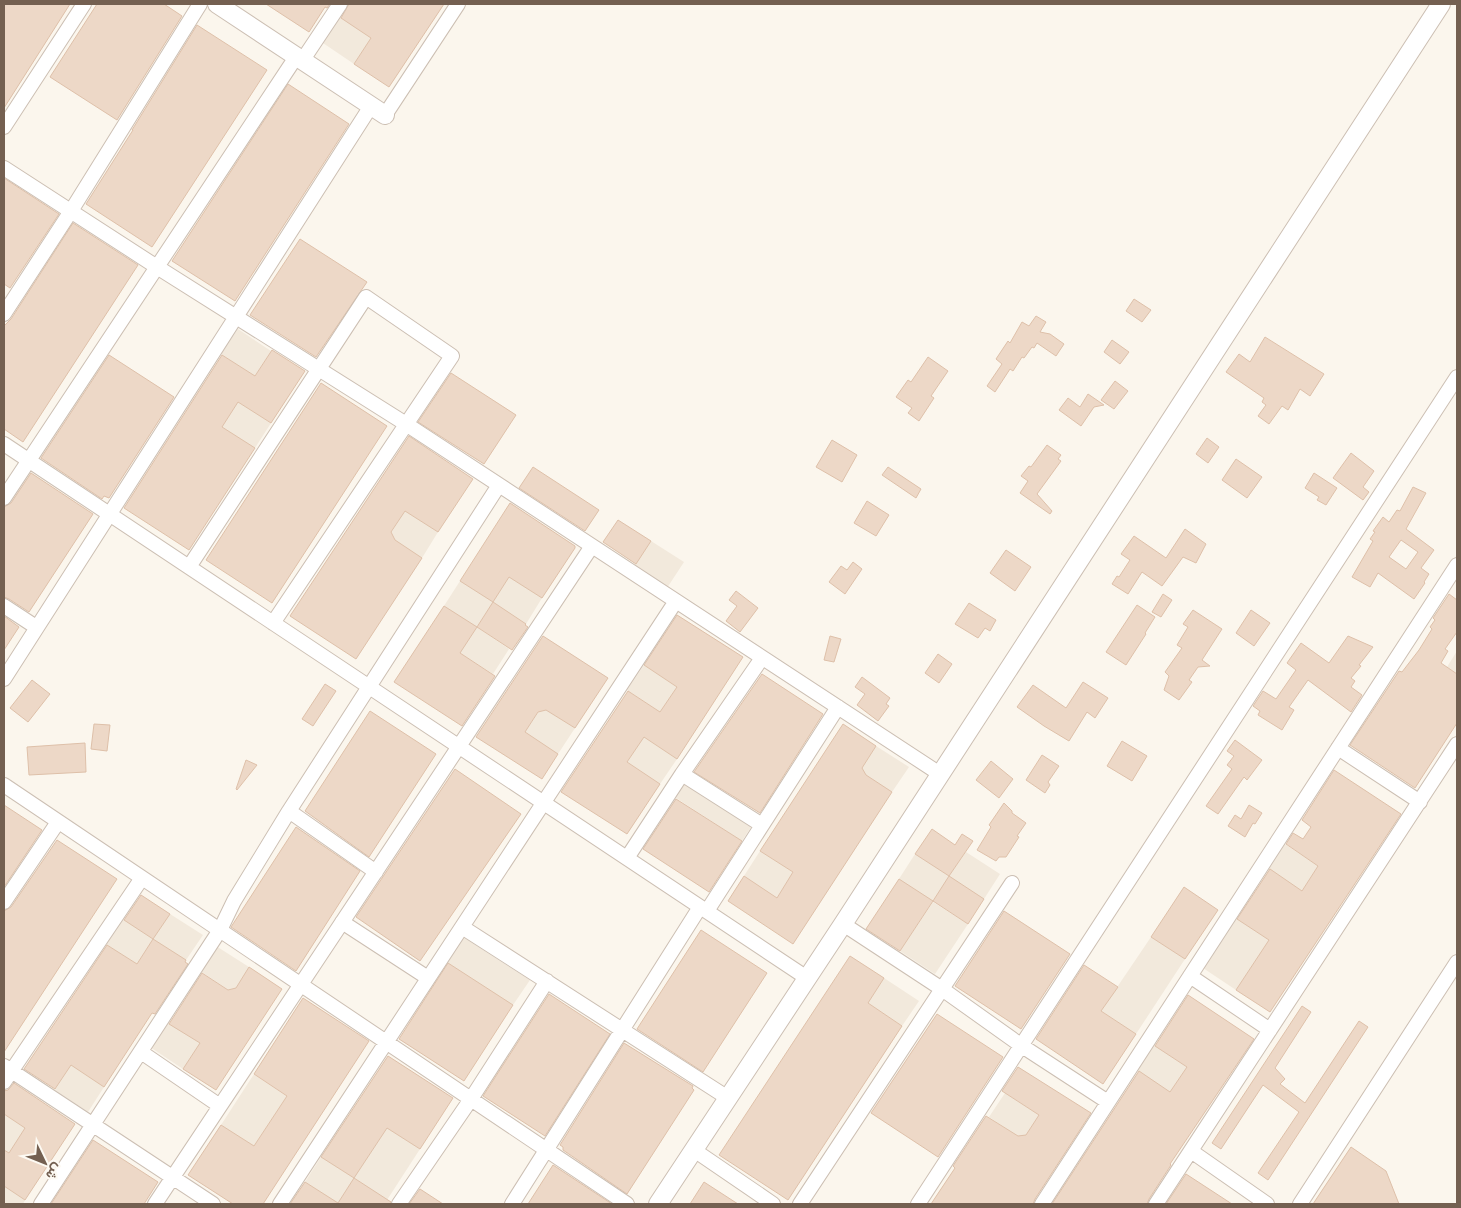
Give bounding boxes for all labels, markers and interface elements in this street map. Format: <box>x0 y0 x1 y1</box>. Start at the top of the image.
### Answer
north arrow <box>20 1138 70 1188</box>
text: ش <box>42 1160 67 1184</box>

